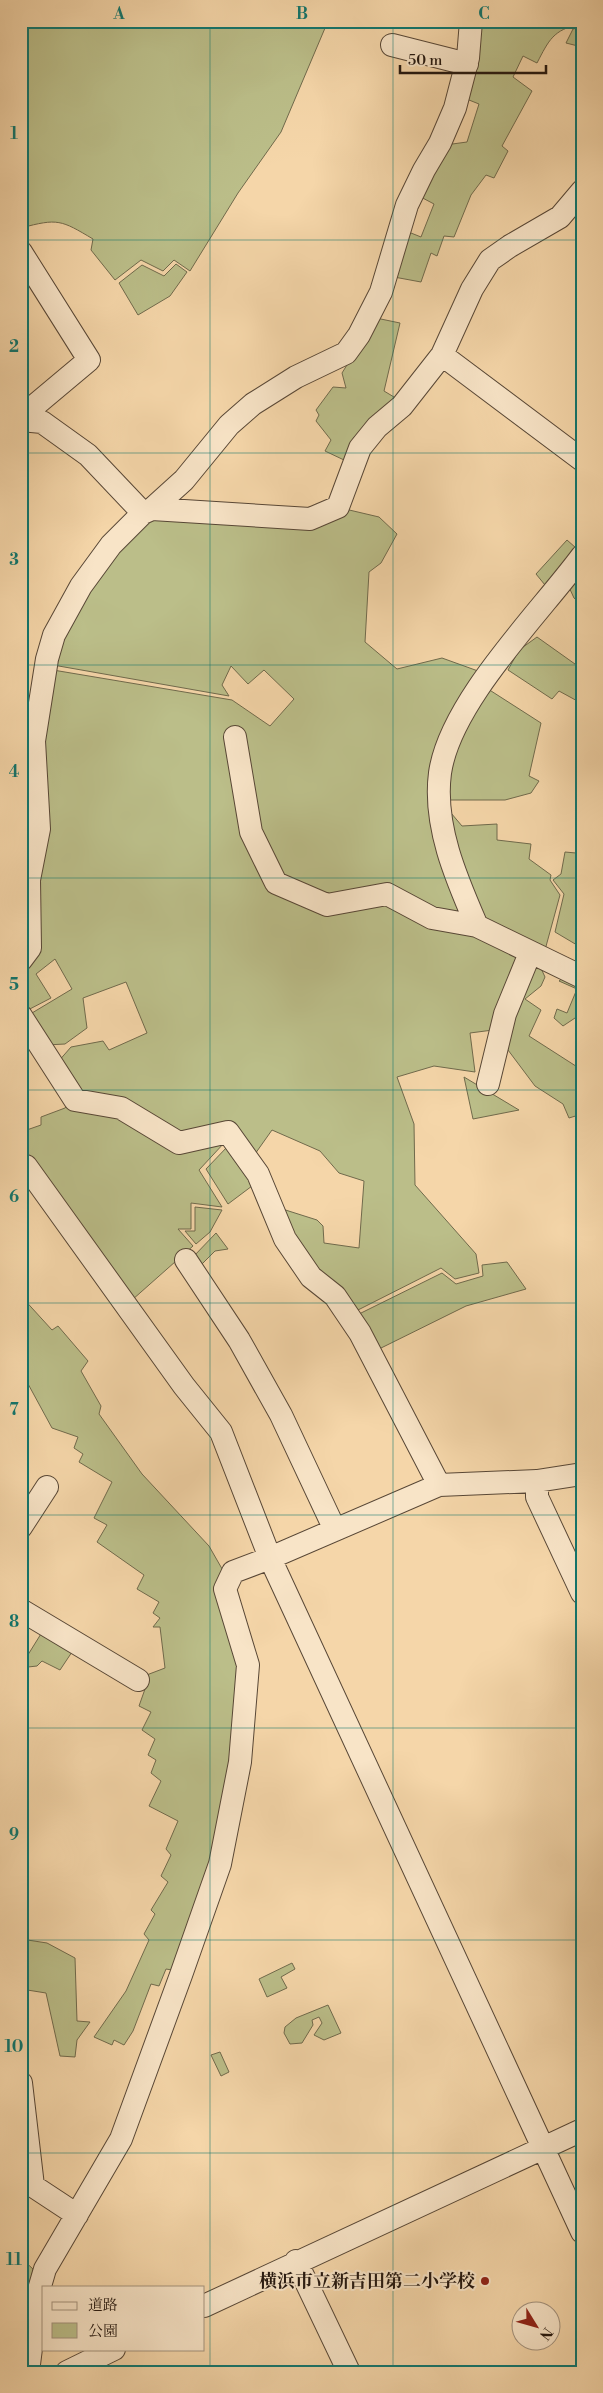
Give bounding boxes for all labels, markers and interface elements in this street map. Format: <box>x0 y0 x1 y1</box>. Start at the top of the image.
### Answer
text: A <box>112 4 125 24</box>
text: B <box>296 4 308 24</box>
text: C <box>478 4 490 24</box>
scale bar <box>400 42 547 74</box>
text: 50 m <box>408 51 442 70</box>
text: 1 <box>10 124 18 144</box>
text: 2 <box>9 337 19 357</box>
text: 3 <box>9 550 19 570</box>
text: 4 <box>9 762 20 782</box>
text: 5 <box>9 975 19 995</box>
text: 6 <box>9 1187 19 1207</box>
text: 7 <box>9 1400 19 1420</box>
text: 8 <box>9 1612 19 1632</box>
text: 9 <box>9 1825 19 1845</box>
text: 10 <box>5 2037 23 2057</box>
text: 11 <box>6 2250 22 2270</box>
place label: 横浜市立新吉田第二小学校 <box>259 2270 475 2293</box>
marker: 横浜市立新吉田第二小学校 <box>479 2275 491 2287</box>
legend <box>42 2286 205 2350</box>
text: 道路 <box>88 2296 118 2315</box>
north arrow <box>510 2300 560 2350</box>
text: 公園 <box>88 2322 118 2341</box>
text: N <box>535 2323 556 2343</box>

